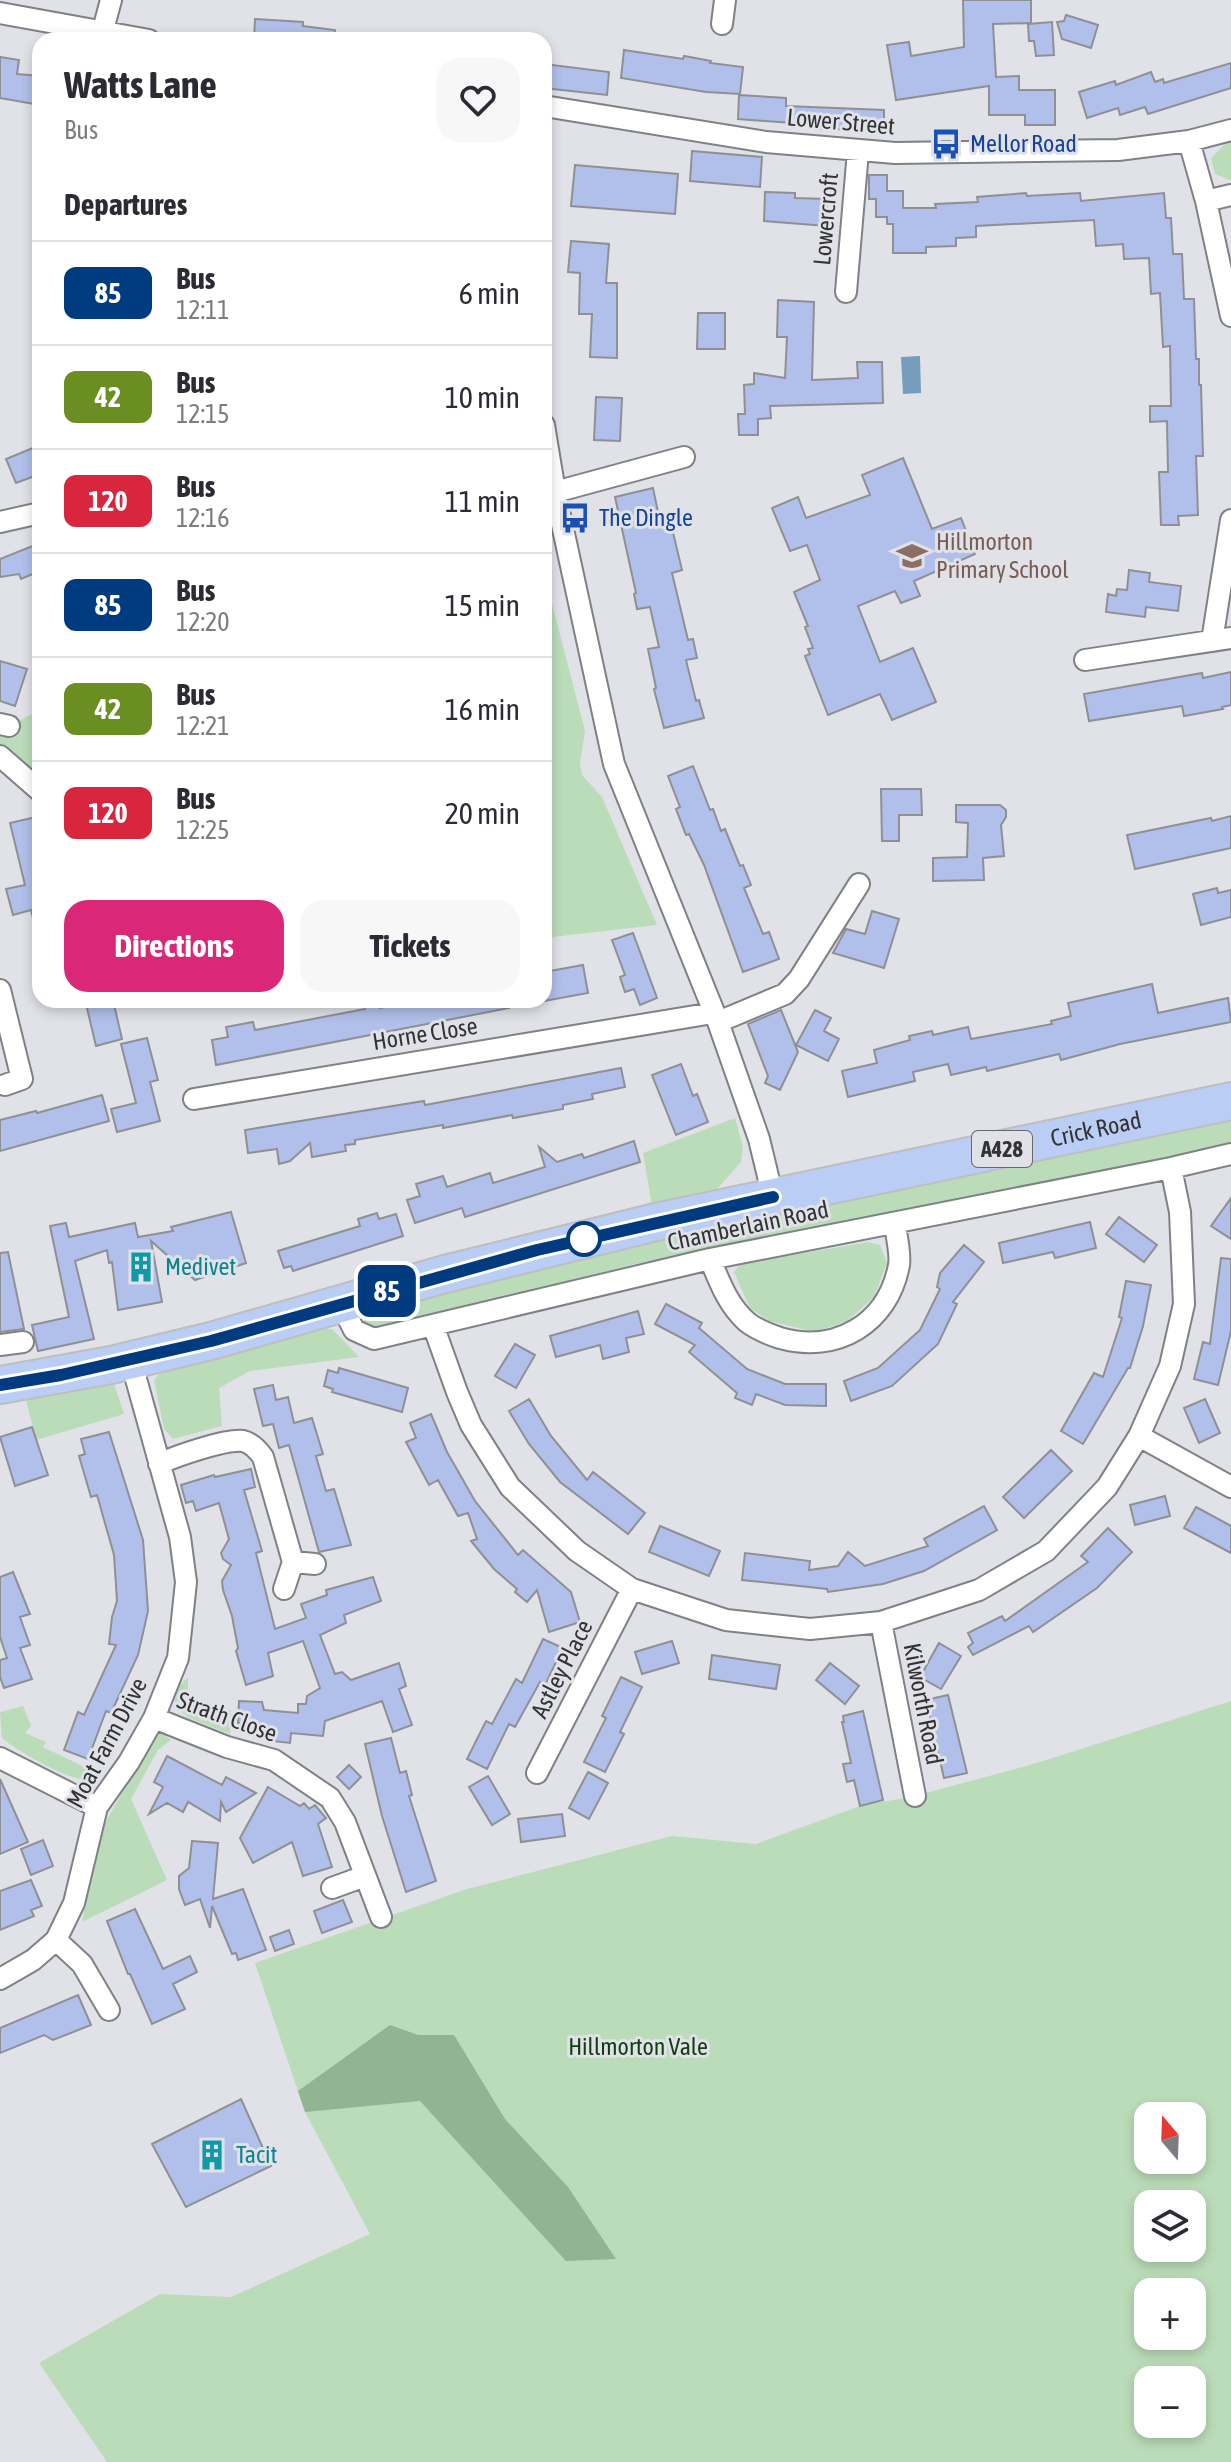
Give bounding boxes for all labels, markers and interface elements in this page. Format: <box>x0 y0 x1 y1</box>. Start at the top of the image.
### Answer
button: heart <box>436 58 520 142</box>
text: Watts Lane <box>64 63 217 106</box>
street label: Lower Street <box>786 103 896 140</box>
text: Bus <box>64 115 98 145</box>
bus stop icon: Mellor Road <box>929 127 963 161</box>
place label: Mellor Road <box>970 130 1077 157</box>
street label: Lowercroft <box>808 171 843 267</box>
text: Departures <box>64 187 187 221</box>
text: Bus <box>176 261 215 295</box>
text: 6 min <box>459 276 520 310</box>
text: 85 <box>95 277 121 309</box>
text: 12:11 <box>176 295 230 325</box>
text: Bus <box>176 365 215 399</box>
text: 10 min <box>445 380 520 414</box>
text: 42 <box>95 381 121 413</box>
text: 12:15 <box>176 399 230 429</box>
text: Bus <box>176 469 215 503</box>
text: 11 min <box>445 484 520 518</box>
text: 120 <box>88 485 128 517</box>
bus stop icon: The Dingle <box>558 501 592 535</box>
text: 12:16 <box>176 503 230 533</box>
place label: The Dingle <box>599 504 693 531</box>
place label: Hillmorton Primary School <box>936 528 1069 583</box>
school or university icon: Hillmorton Primary School <box>895 539 929 573</box>
text: Bus <box>176 573 215 607</box>
text: 15 min <box>445 588 520 622</box>
text: 85 <box>95 589 121 621</box>
text: 12:20 <box>176 607 230 637</box>
text: Bus <box>176 677 215 711</box>
text: 16 min <box>445 692 520 726</box>
text: 42 <box>95 693 121 725</box>
text: 12:21 <box>176 711 230 741</box>
text: Bus <box>176 781 215 815</box>
text: 20 min <box>445 796 520 830</box>
text: 120 <box>88 797 128 829</box>
text: 12:25 <box>176 815 230 845</box>
button: Directions <box>64 900 284 992</box>
button: Tickets <box>300 900 520 992</box>
street label: Horne Close <box>371 1012 479 1055</box>
street label: Crick Road <box>1048 1106 1144 1152</box>
road number: A428 <box>972 1131 1032 1167</box>
street label: Chamberlain Road <box>665 1195 831 1256</box>
unlabelled marker <box>567 1222 601 1256</box>
building icon: Medivet <box>124 1250 158 1284</box>
place label: Medivet <box>165 1253 236 1280</box>
line badge: 85 <box>351 1265 423 1317</box>
text: 85 <box>374 1275 400 1307</box>
street label: Astley Place <box>525 1615 598 1722</box>
street label: Kilworth Road <box>898 1641 949 1767</box>
street label: Moat Farm Drive <box>61 1673 152 1812</box>
street label: Strath Close <box>174 1686 281 1747</box>
park label: Hillmorton Vale <box>568 2033 708 2060</box>
north arrow <box>1134 2102 1206 2174</box>
map controls <box>1134 2102 1206 2438</box>
building icon: Tacit <box>195 2138 229 2172</box>
place label: Tacit <box>236 2141 277 2168</box>
button: layers <box>1134 2190 1206 2262</box>
button: + <box>1134 2278 1206 2350</box>
button: − <box>1134 2366 1206 2438</box>

